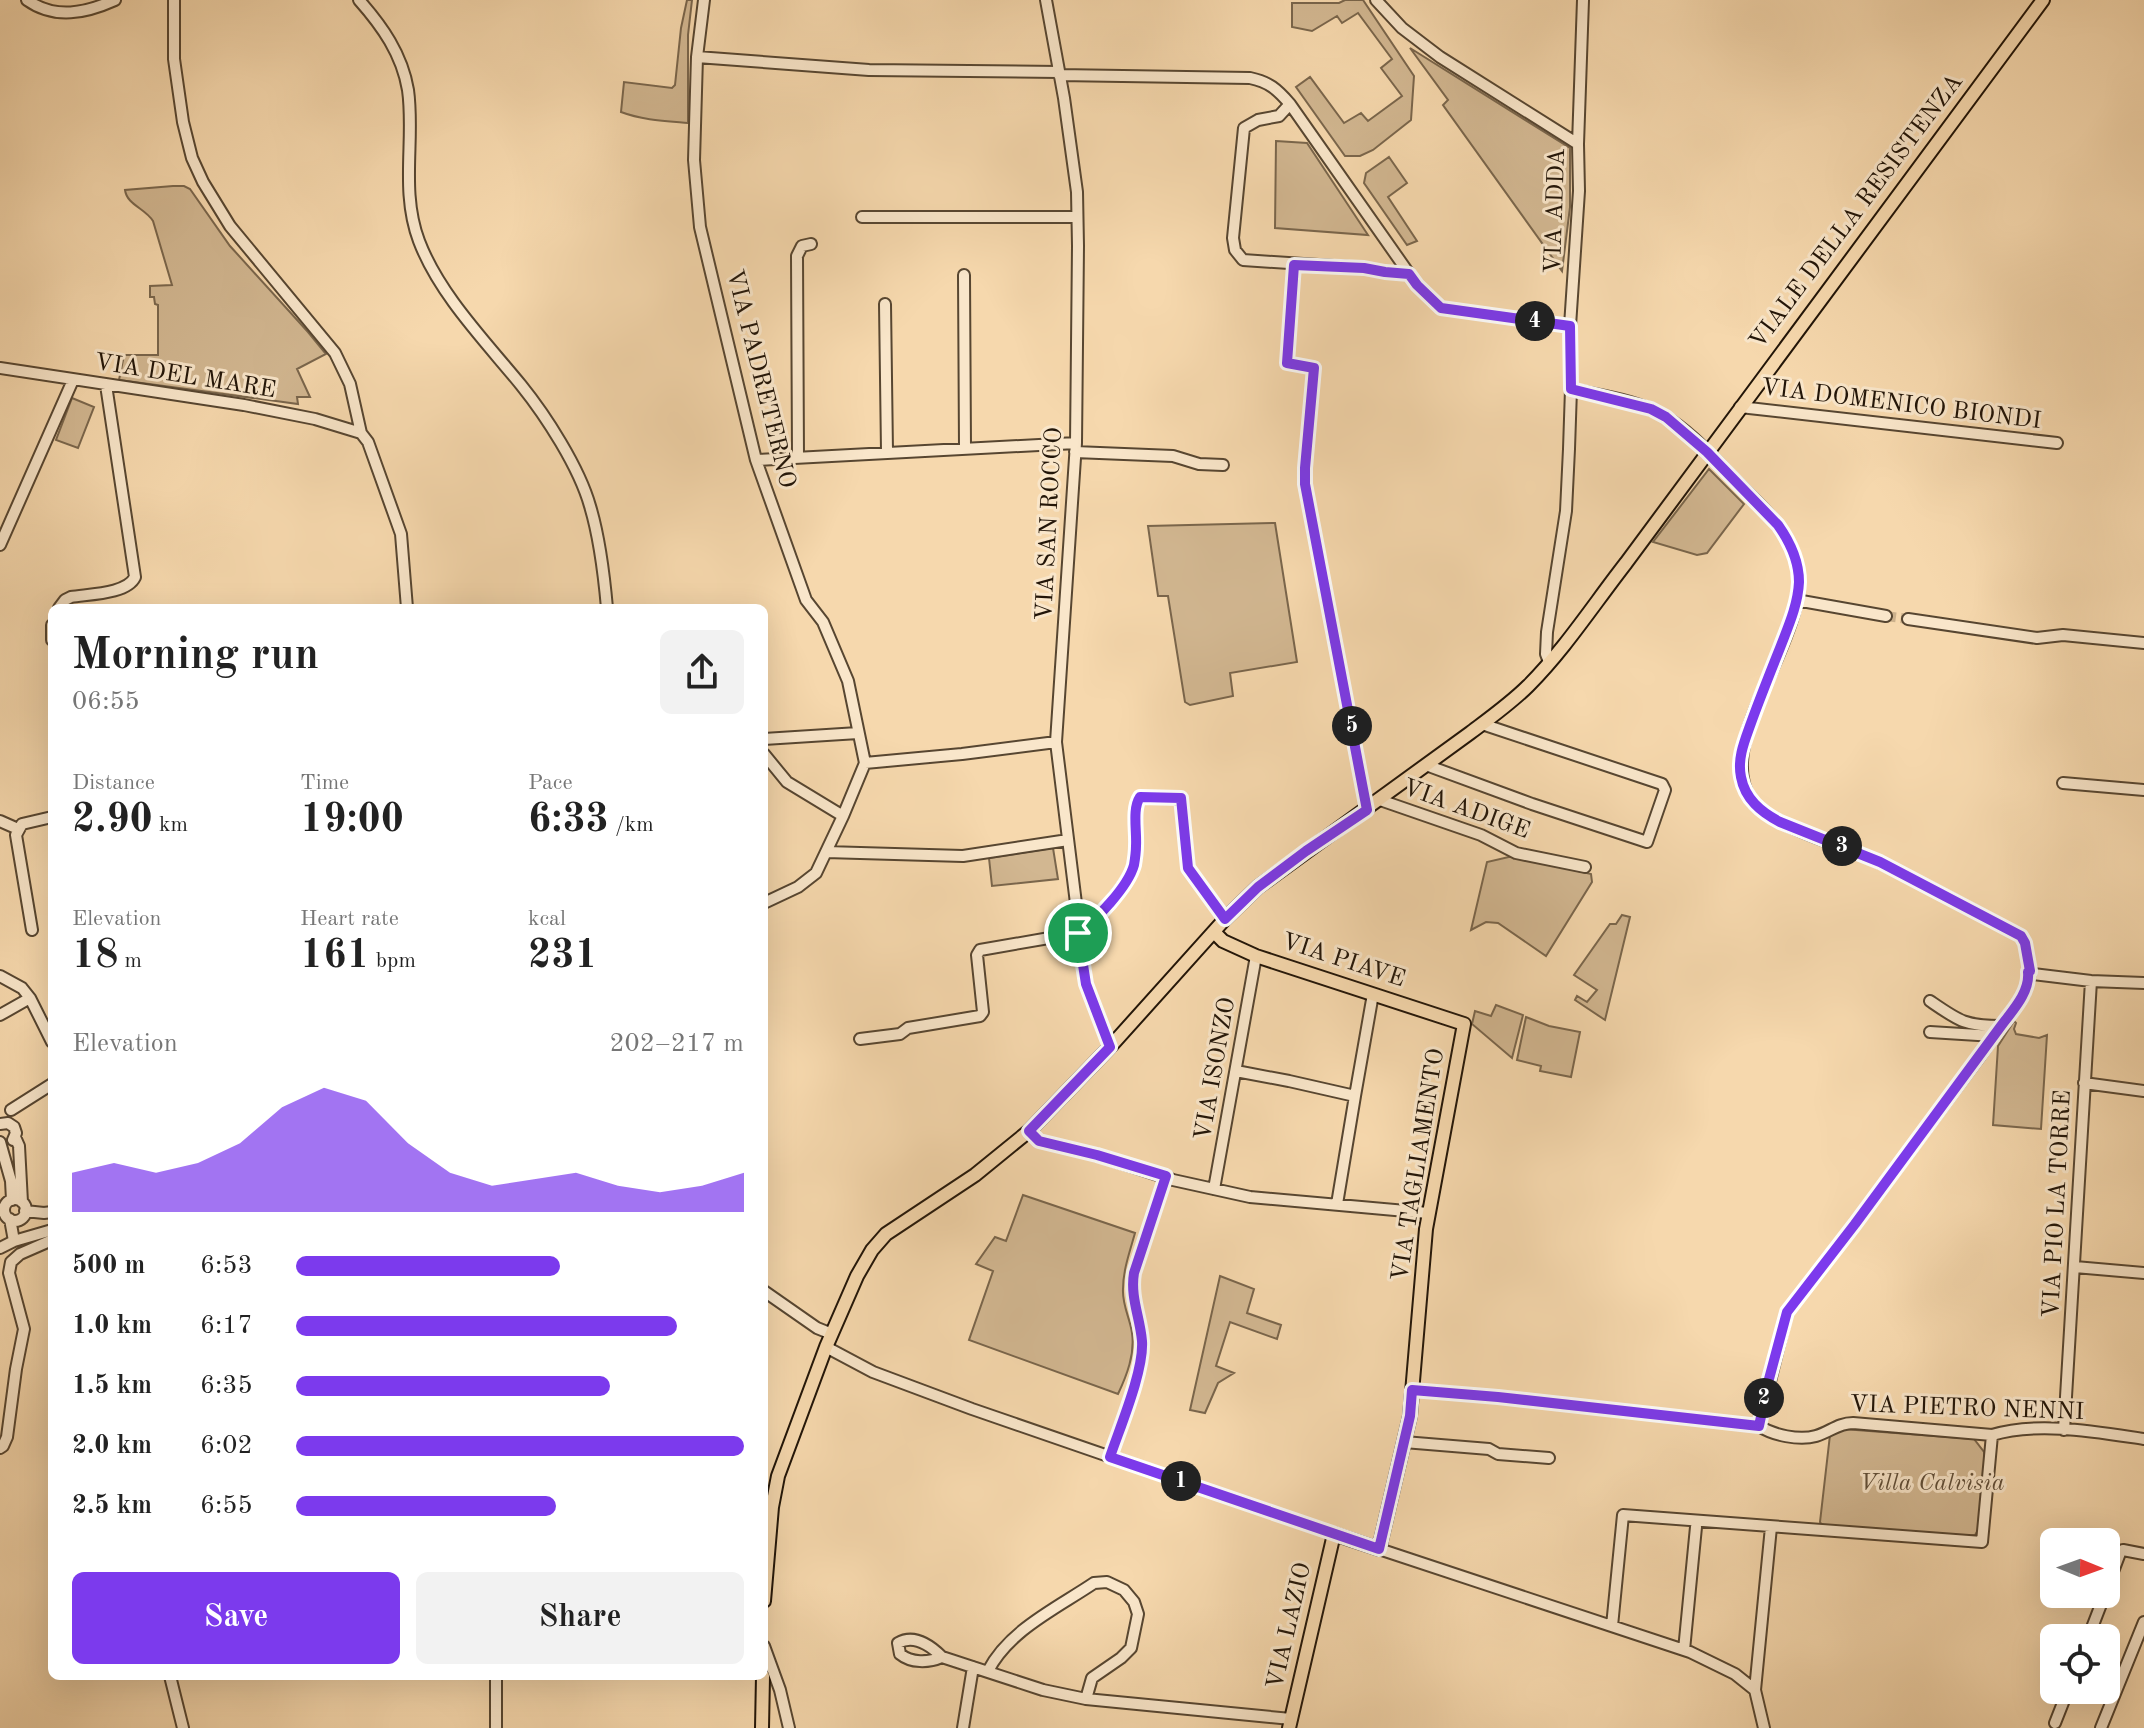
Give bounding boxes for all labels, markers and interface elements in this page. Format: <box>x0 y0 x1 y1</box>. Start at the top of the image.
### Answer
street label: VIALE DELLA RESISTENZA <box>1746 70 1968 354</box>
street label: VIA ADDA <box>1542 148 1570 274</box>
street label: VIA PADRETERNO <box>721 267 799 491</box>
pin: 4 <box>1515 301 1555 341</box>
text: 4 <box>1529 310 1541 332</box>
street label: VIA DEL MARE <box>93 351 277 403</box>
street label: VIA DOMENICO BIONDI <box>1759 376 2043 434</box>
street label: VIA SAN ROCCO <box>1033 427 1067 621</box>
button: share <box>660 630 744 714</box>
text: Morning run <box>72 634 319 678</box>
text: 06:55 <box>72 689 140 715</box>
pin: 5 <box>1332 706 1372 746</box>
text: 5 <box>1346 715 1358 737</box>
text: Distance <box>72 772 155 794</box>
text: Time <box>300 772 349 794</box>
text: Pace <box>528 772 573 794</box>
street label: VIA ADIGE <box>1399 776 1533 844</box>
text: 2.90 <box>72 801 153 841</box>
text: 19:00 <box>300 801 404 841</box>
text: 6:33 <box>528 801 609 841</box>
text: km <box>153 814 188 836</box>
text: /km <box>609 814 654 836</box>
pin: 3 <box>1822 826 1862 866</box>
text: 3 <box>1836 835 1848 857</box>
pin <box>1044 899 1112 967</box>
text: Elevation <box>72 908 162 930</box>
text: Heart rate <box>300 908 399 930</box>
text: kcal <box>528 908 566 930</box>
icon: arrive <box>1056 911 1100 955</box>
street label: VIA PIAVE <box>1278 930 1408 992</box>
text: 18 <box>72 937 118 977</box>
text: 161 <box>300 937 370 977</box>
text: 231 <box>528 937 598 977</box>
text: m <box>118 950 142 972</box>
text: bpm <box>370 950 416 972</box>
street label: VIA ISONZO <box>1192 995 1240 1143</box>
text: Elevation <box>72 1031 178 1057</box>
text: 202–217 m <box>609 1031 744 1057</box>
street label: VIA TAGLIAMENTO <box>1389 1047 1449 1283</box>
street label: VIA PIO LA TORRE <box>2040 1089 2076 1319</box>
text: 500 m <box>72 1253 145 1279</box>
text: 6:53 <box>200 1253 253 1279</box>
text: 1.0 km <box>72 1313 152 1339</box>
text: 6:17 <box>200 1313 253 1339</box>
text: 1.5 km <box>72 1373 152 1399</box>
text: 6:35 <box>200 1373 253 1399</box>
pin: 2 <box>1744 1378 1784 1418</box>
text: 2 <box>1758 1387 1770 1409</box>
street label: VIA PIETRO NENNI <box>1849 1393 2085 1425</box>
text: 2.0 km <box>72 1433 152 1459</box>
text: 6:02 <box>200 1433 253 1459</box>
pin: 1 <box>1161 1461 1201 1501</box>
text: 1 <box>1175 1470 1187 1492</box>
park label: Villa Calvisia <box>1859 1472 2005 1496</box>
text: 2.5 km <box>72 1493 152 1519</box>
text: 6:55 <box>200 1493 253 1519</box>
north arrow <box>2040 1528 2120 1608</box>
map controls <box>2040 1528 2120 1704</box>
street label: VIA LAZIO <box>1264 1560 1316 1692</box>
button: Save <box>72 1572 400 1664</box>
button: Share <box>416 1572 744 1664</box>
button: locate <box>2040 1624 2120 1704</box>

